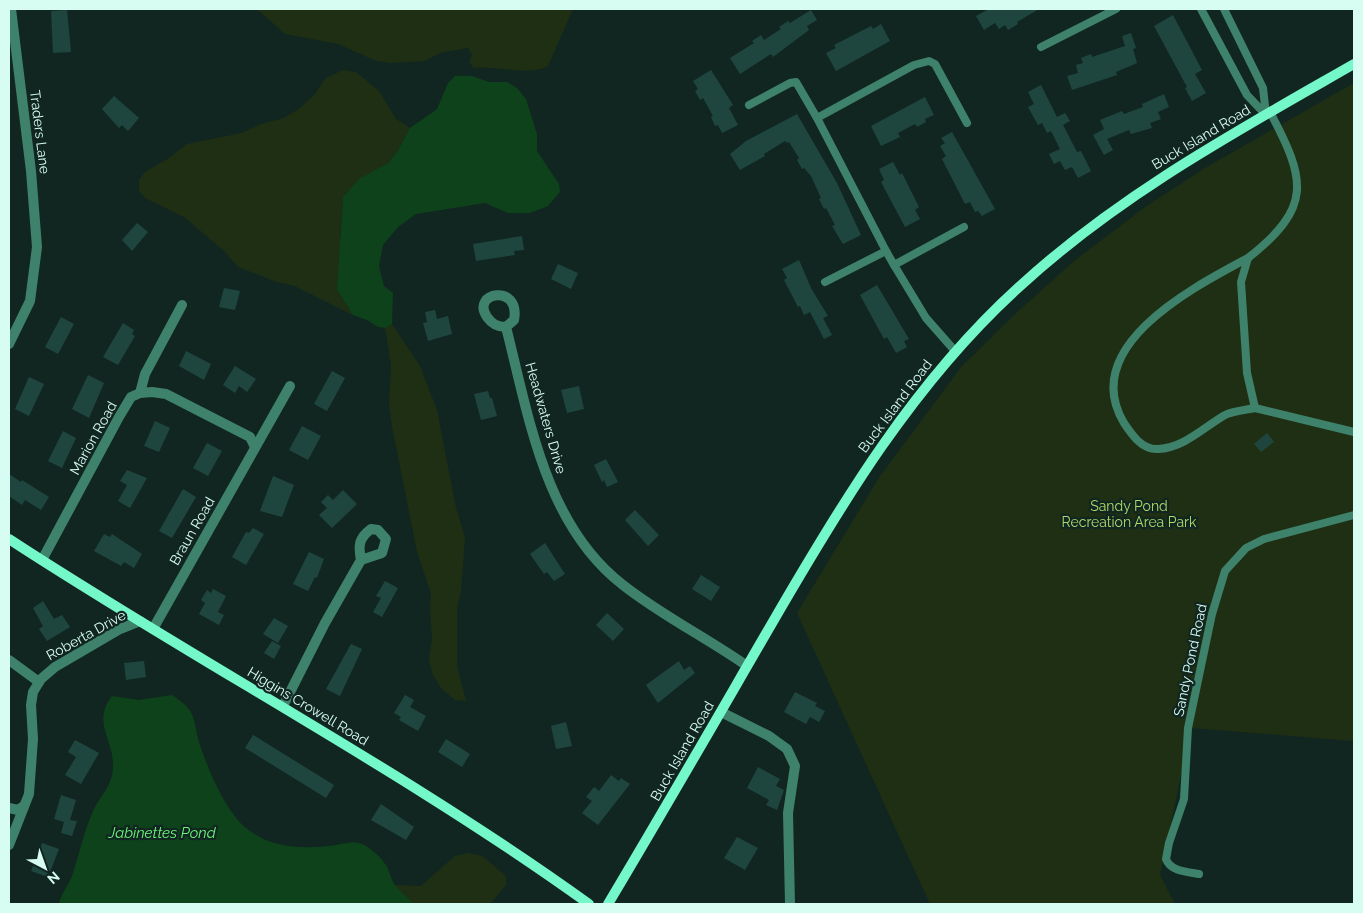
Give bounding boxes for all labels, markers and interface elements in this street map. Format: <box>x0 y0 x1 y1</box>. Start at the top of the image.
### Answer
street label: Traders Lane <box>27 89 53 175</box>
street label: Buck Island Road <box>1149 101 1253 173</box>
street label: Buck Island Road <box>855 356 935 456</box>
street label: Headwaters Drive <box>522 361 570 475</box>
street label: Marion Road <box>66 399 120 477</box>
street label: Braun Road <box>166 494 218 568</box>
park label: Sandy Pond Recreation Area Park <box>1062 498 1197 530</box>
street label: Sandy Pond Road <box>1170 602 1210 718</box>
street label: Roberta Drive <box>44 607 128 663</box>
street label: Higgins Crowell Road <box>245 664 371 748</box>
street label: Buck Island Road <box>647 699 717 803</box>
water label: Jabinettes Pond <box>107 824 217 842</box>
north arrow <box>20 843 70 893</box>
text: N <box>44 868 63 887</box>

